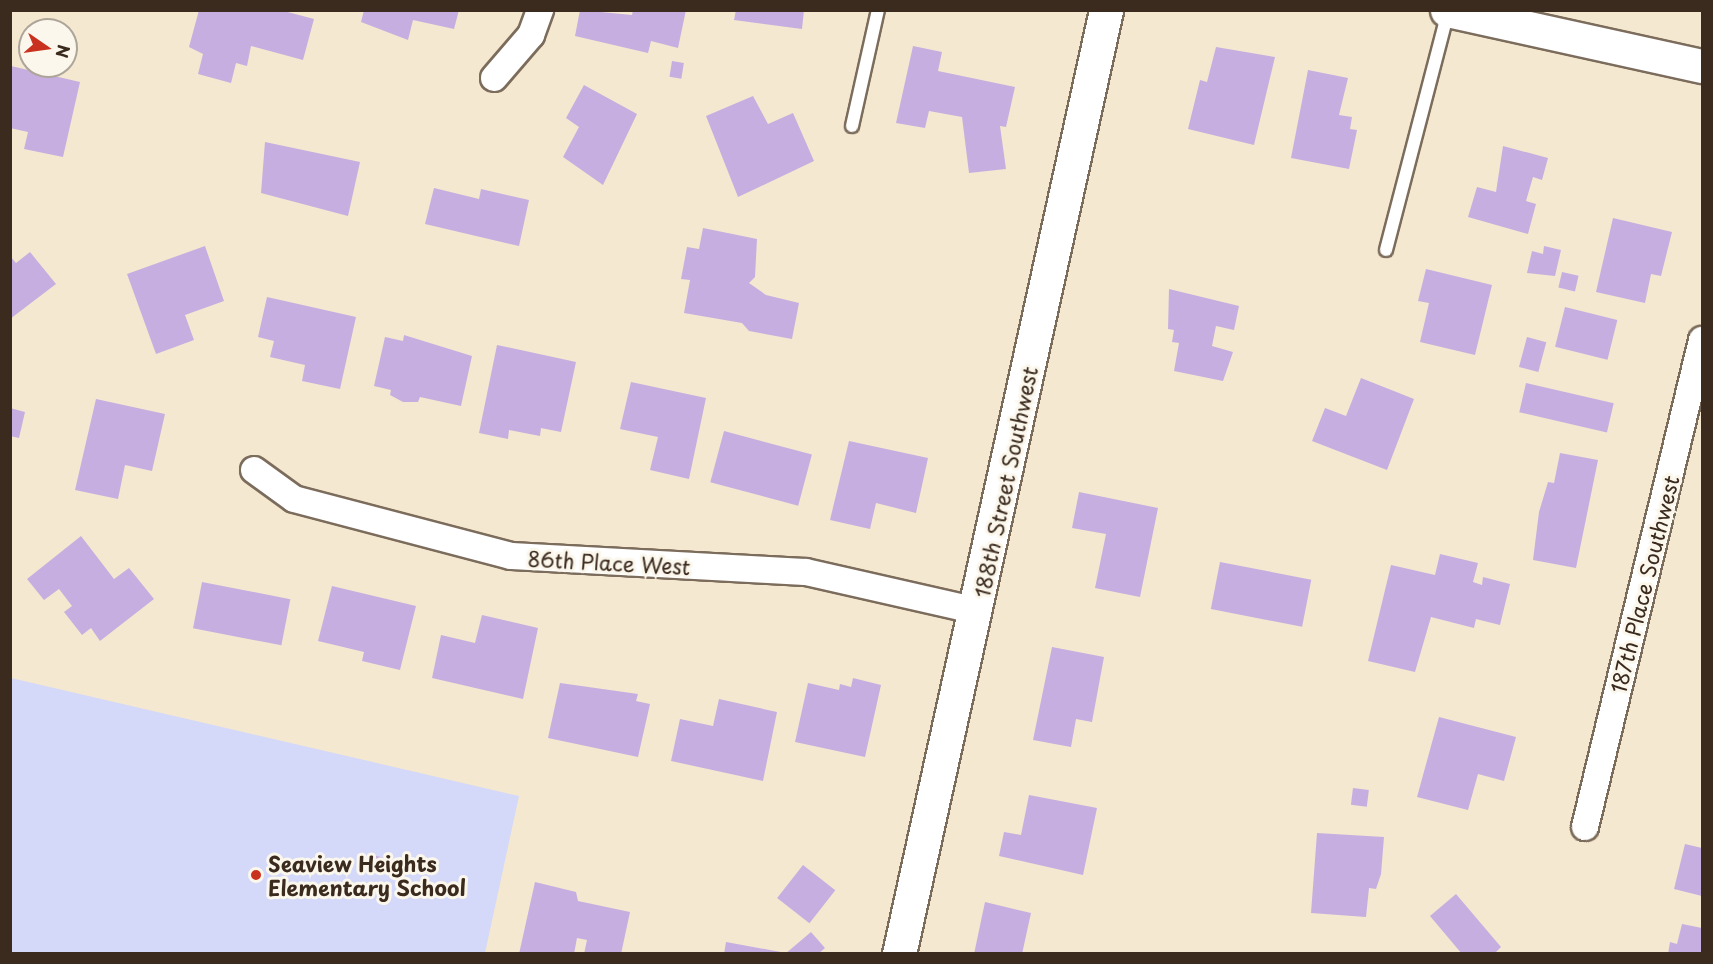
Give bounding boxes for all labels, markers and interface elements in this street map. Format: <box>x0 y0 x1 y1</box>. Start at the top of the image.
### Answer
north arrow <box>18 18 78 78</box>
text: N <box>50 43 77 60</box>
street label: 188th Street Southwest <box>968 364 1042 600</box>
street label: 187th Place Southwest <box>1605 472 1683 696</box>
street label: 86th Place West <box>526 545 692 579</box>
place label: Seaview Heights Elementary School <box>268 850 466 900</box>
marker: Seaview Heights Elementary School <box>249 868 263 882</box>

